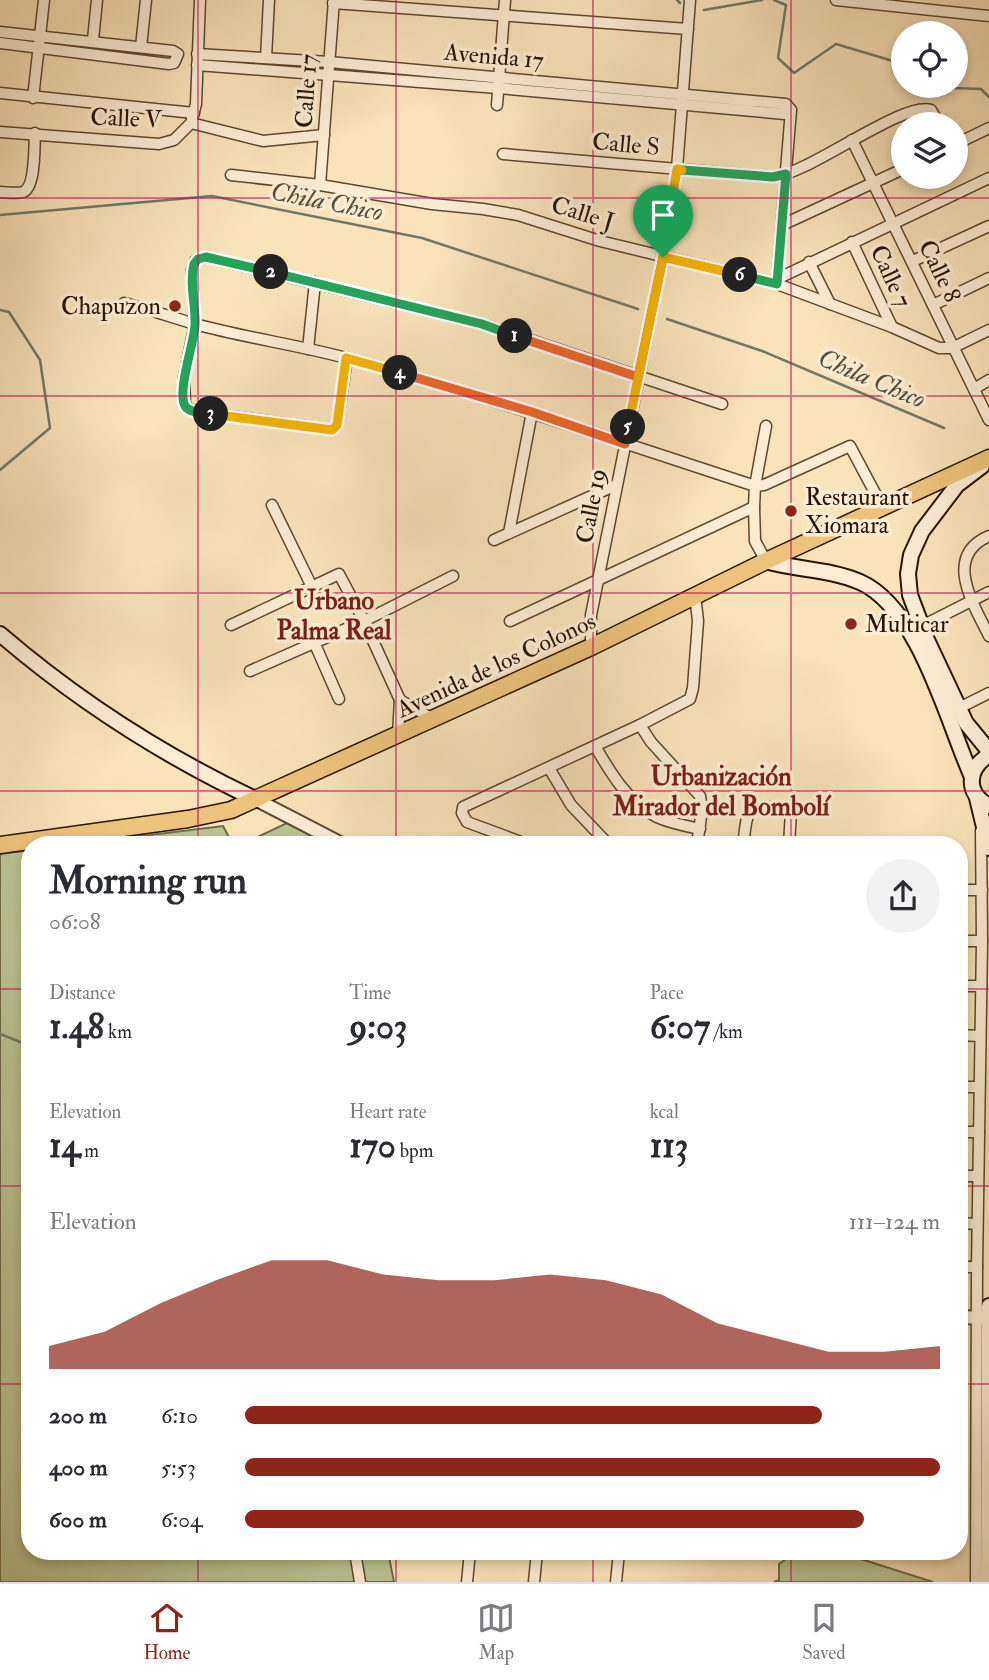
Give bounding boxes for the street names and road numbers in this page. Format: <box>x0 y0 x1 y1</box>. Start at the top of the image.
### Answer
street label: Avenida 17 <box>442 37 545 76</box>
street label: Calle 17 <box>288 53 325 129</box>
street label: Calle V <box>90 102 163 135</box>
street label: Calle S <box>591 126 661 163</box>
street label: Calle J <box>548 189 618 238</box>
street label: Calle 8 <box>911 235 968 308</box>
street label: Calle 7 <box>863 240 918 313</box>
street label: Calle 19 <box>569 466 614 546</box>
street label: Avenida de los Colonos <box>391 606 601 726</box>

